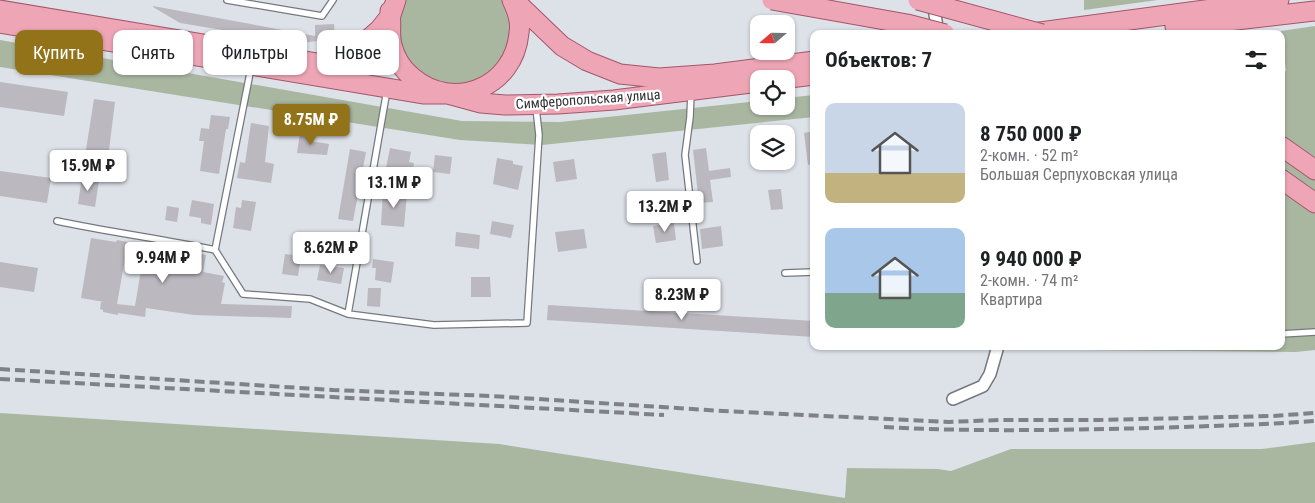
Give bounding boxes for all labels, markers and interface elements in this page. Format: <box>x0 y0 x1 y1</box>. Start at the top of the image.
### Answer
north arrow <box>750 15 795 60</box>
map controls <box>750 15 795 170</box>
chip: Купить <box>15 30 103 75</box>
chip: Снять <box>113 30 193 75</box>
chip: Фильтры <box>203 30 307 75</box>
chip: Новое <box>317 30 399 75</box>
icon: filters <box>1242 46 1270 74</box>
text: Объектов: 7 <box>825 48 932 72</box>
button: locate <box>750 70 795 115</box>
street label: Симферопольская улица <box>515 86 661 112</box>
pin: 8.75M ₽ <box>265 104 357 146</box>
text: 8.75M ₽ <box>284 110 338 129</box>
text: 8 750 000 ₽ <box>980 122 1082 146</box>
icon: home <box>865 123 925 183</box>
button: layers <box>750 125 795 170</box>
text: 2-комн. · 52 m² <box>980 146 1078 165</box>
pin: 15.9M ₽ <box>42 150 134 192</box>
text: 15.9M ₽ <box>61 156 115 175</box>
text: Большая Серпуховская улица <box>980 165 1178 184</box>
pin: 13.1M ₽ <box>348 166 440 209</box>
text: 13.1M ₽ <box>367 173 421 192</box>
pin: 13.2M ₽ <box>619 190 711 233</box>
text: 13.2M ₽ <box>638 197 692 216</box>
pin: 8.62M ₽ <box>285 232 377 274</box>
text: 8.62M ₽ <box>304 238 358 257</box>
pin: 9.94M ₽ <box>117 242 209 284</box>
text: 9 940 000 ₽ <box>980 247 1082 271</box>
text: 9.94M ₽ <box>136 248 190 267</box>
icon: home <box>865 248 925 308</box>
text: 2-комн. · 74 m² <box>980 271 1078 290</box>
pin: 8.23M ₽ <box>636 278 728 321</box>
text: 8.23M ₽ <box>655 285 709 304</box>
text: Квартира <box>980 290 1042 309</box>

